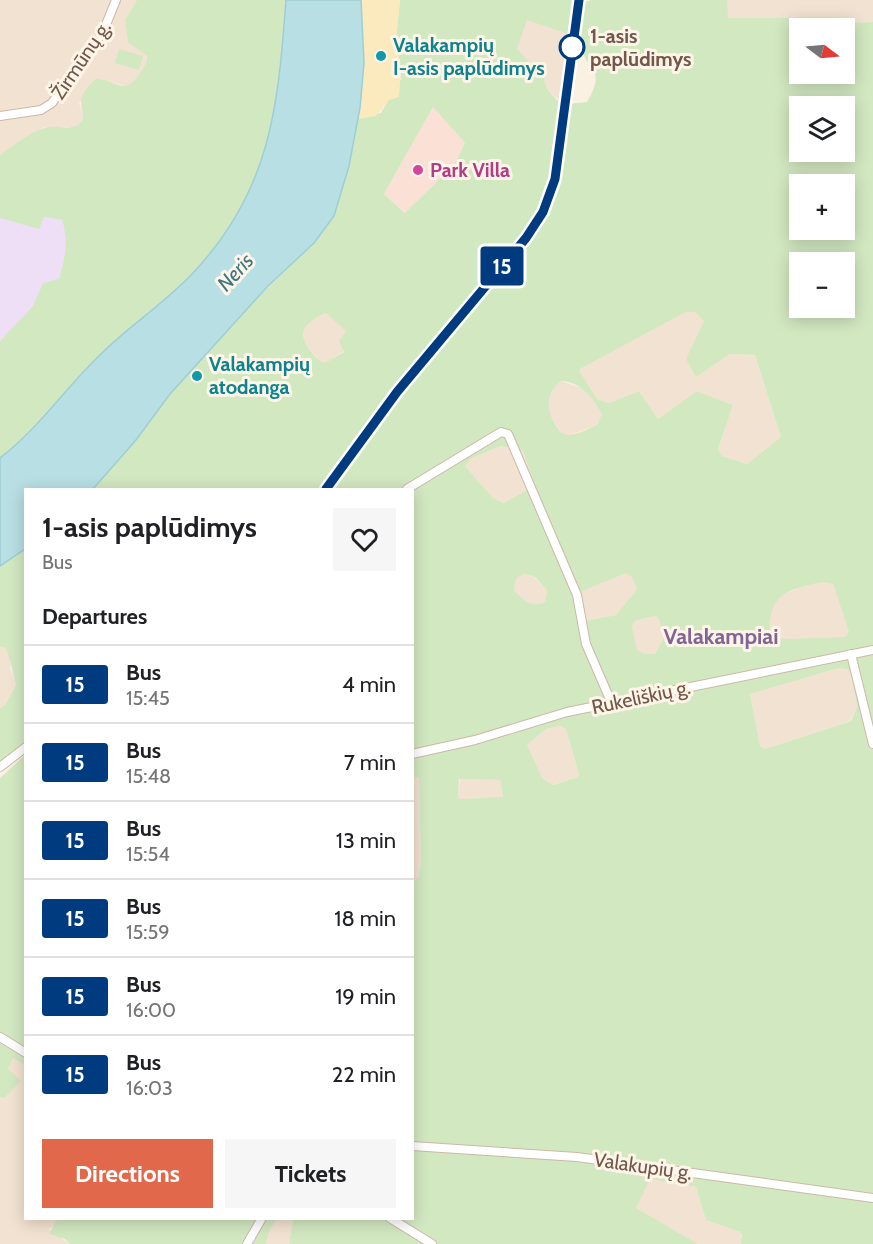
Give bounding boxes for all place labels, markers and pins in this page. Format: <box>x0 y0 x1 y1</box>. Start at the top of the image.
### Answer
place label: 1-asis paplūdimys <box>590 24 692 71</box>
place label: Valakampių I-asis paplūdimys <box>393 33 545 80</box>
marker: 1-asis paplūdimys <box>559 34 585 60</box>
marker: Valakampių I-asis paplūdimys <box>374 49 388 63</box>
place label: Park Villa <box>430 158 510 182</box>
marker: Park Villa <box>411 163 425 177</box>
place label: Valakampių atodanga <box>209 352 310 399</box>
marker: Valakampių atodanga <box>190 369 204 383</box>

